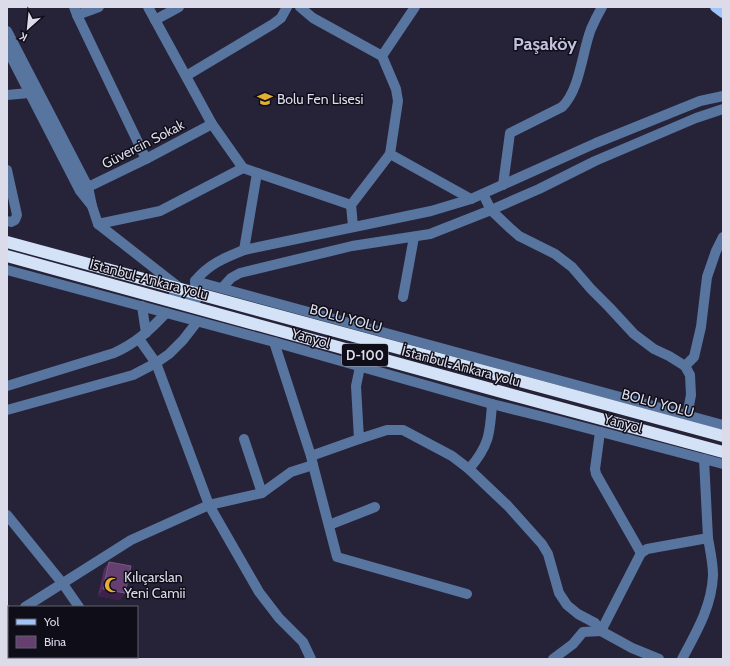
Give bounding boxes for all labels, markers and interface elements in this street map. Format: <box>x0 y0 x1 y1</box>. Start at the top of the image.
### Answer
north arrow <box>8 8 48 48</box>
text: K <box>17 29 30 45</box>
district label: Paşaköy <box>513 33 577 55</box>
school or university icon: Bolu Fen Lisesi <box>256 90 274 108</box>
place label: Bolu Fen Lisesi <box>277 90 363 108</box>
street label: Güvercin Sokak <box>99 115 188 172</box>
street label: İstanbul-Ankara yolu <box>88 255 210 303</box>
street label: BOLU YOLU <box>308 300 384 336</box>
street label: Yanyol <box>289 324 333 352</box>
street label: İstanbul-Ankara yolu <box>400 342 522 390</box>
road number: D-100 <box>342 344 388 366</box>
street label: BOLU YOLU <box>620 385 696 421</box>
street label: Yanyol <box>601 409 645 437</box>
place label: Kılıçarslan Yeni Camii <box>123 568 185 602</box>
mosque icon: Kılıçarslan Yeni Camii <box>103 576 121 594</box>
legend <box>8 606 138 658</box>
text: Yol <box>43 614 59 629</box>
text: Bina <box>44 634 66 649</box>

